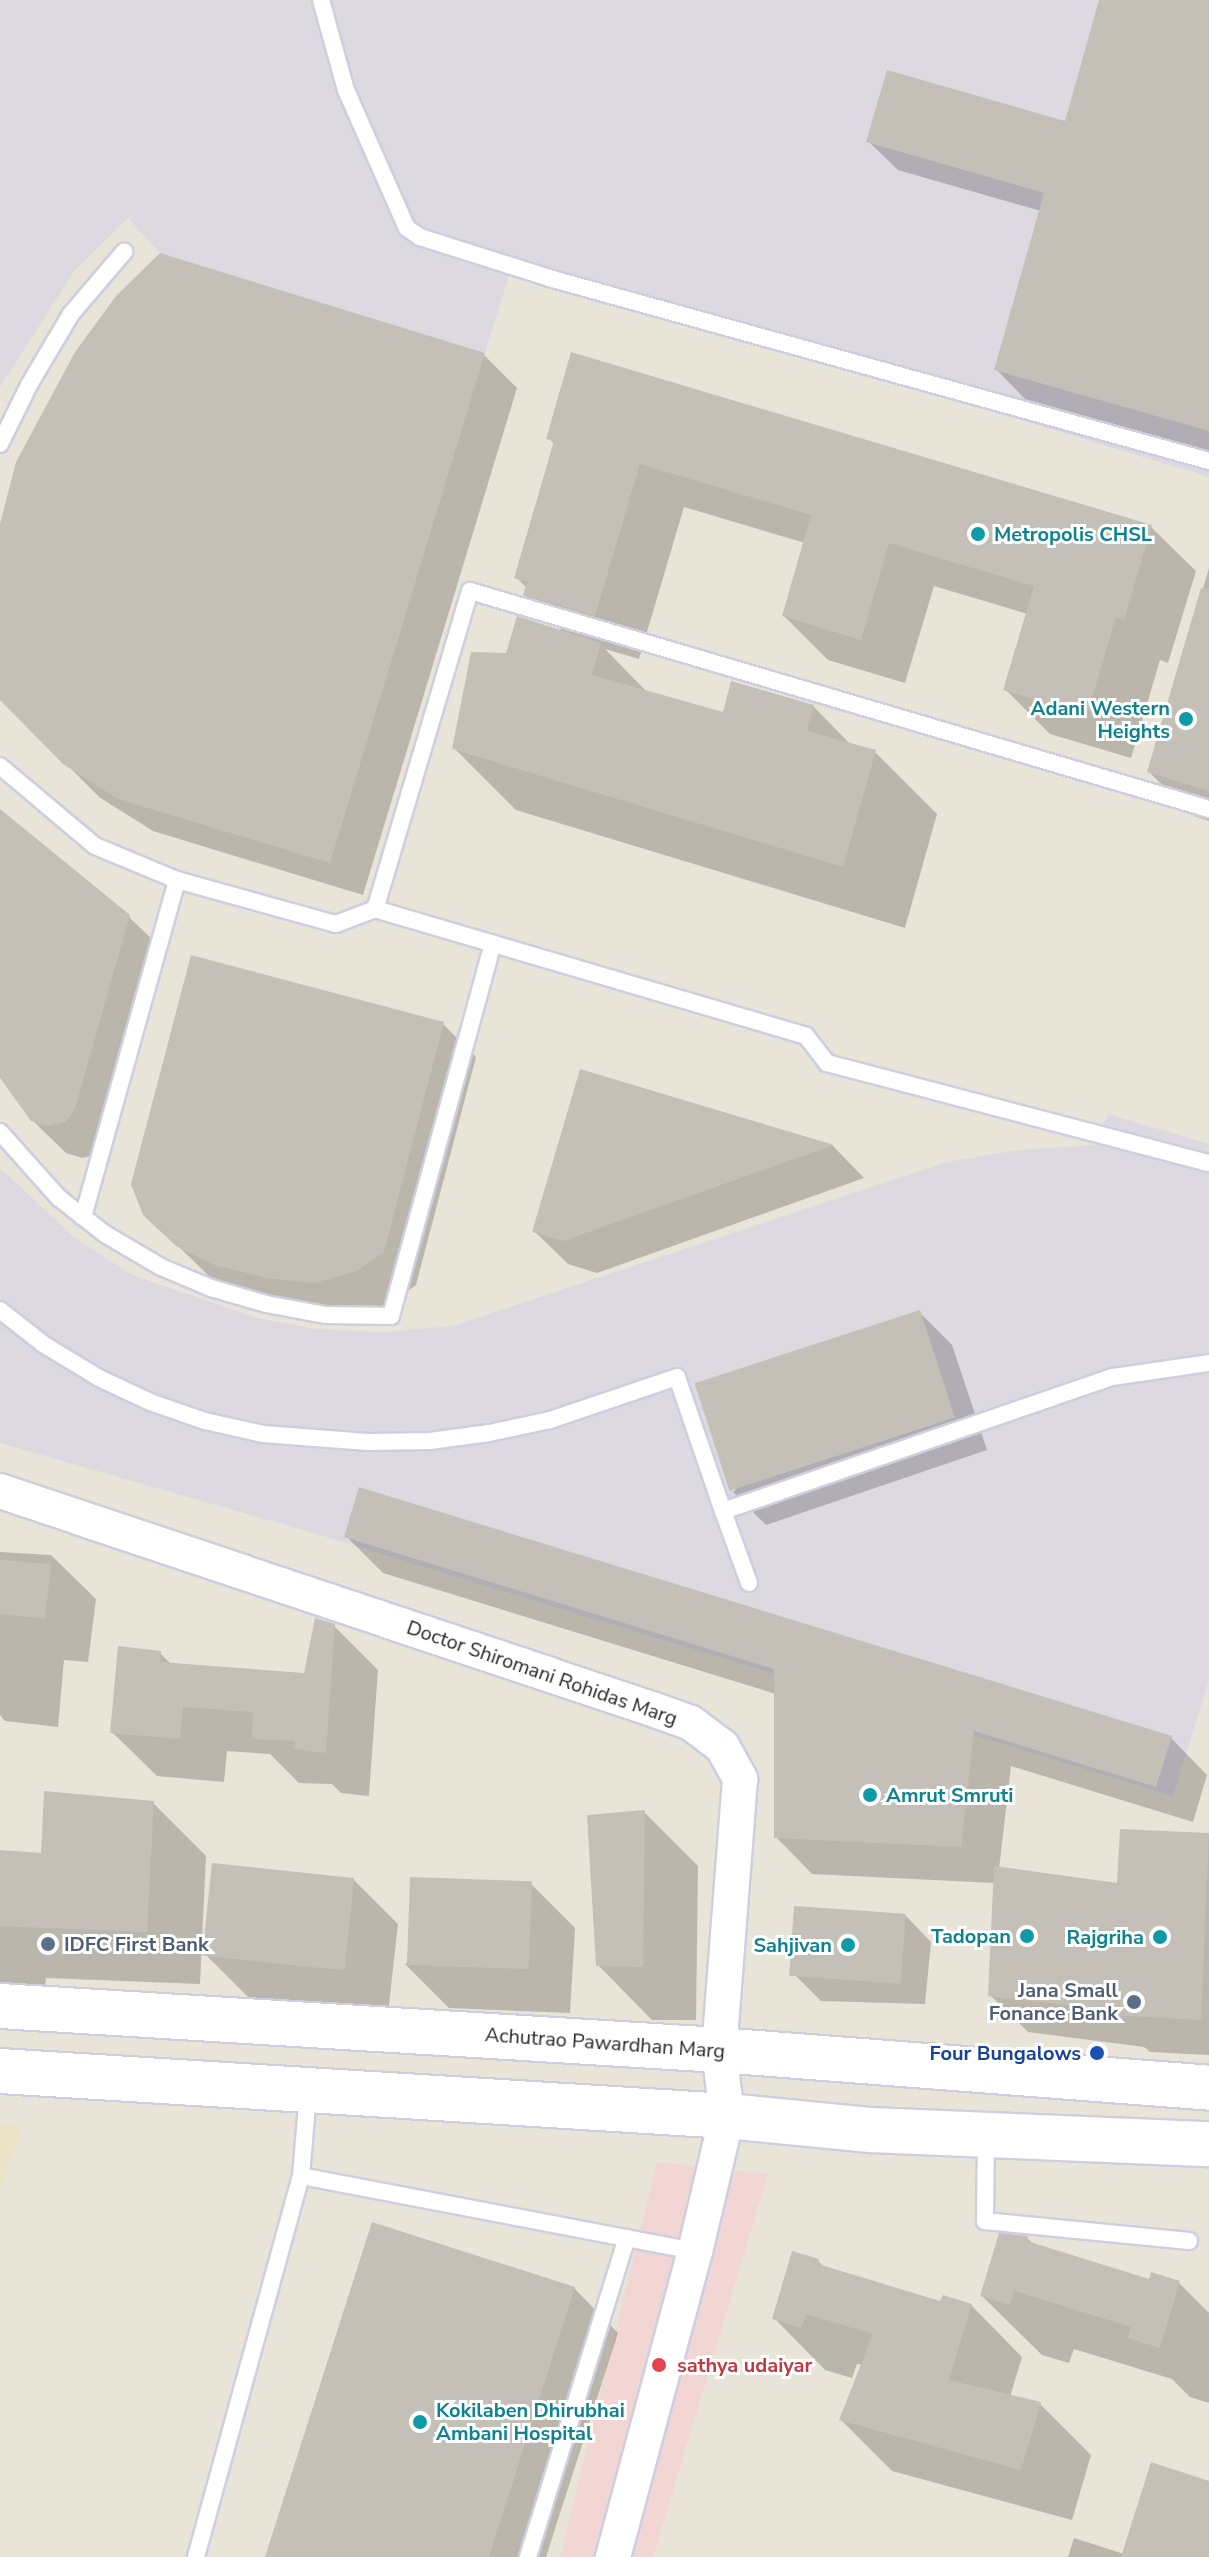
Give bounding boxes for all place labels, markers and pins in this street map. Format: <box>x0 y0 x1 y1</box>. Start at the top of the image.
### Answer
place label: Metropolis CHSL <box>994 522 1152 546</box>
marker: Metropolis CHSL <box>969 525 987 543</box>
place label: Adani Western Heights <box>1031 696 1170 743</box>
marker: Adani Western Heights <box>1177 710 1195 728</box>
place label: Amrut Smruti <box>886 1783 1013 1807</box>
marker: Amrut Smruti <box>861 1786 879 1804</box>
place label: Tadopan <box>931 1924 1011 1948</box>
place label: Rajgriha <box>1067 1925 1144 1949</box>
marker: Tadopan <box>1018 1927 1036 1945</box>
marker: Rajgriha <box>1151 1928 1169 1946</box>
place label: IDFC First Bank <box>64 1932 209 1956</box>
place label: Sahjivan <box>753 1933 832 1957</box>
marker: IDFC First Bank <box>39 1935 57 1953</box>
marker: Sahjivan <box>839 1936 857 1954</box>
place label: Jana Small Fonance Bank <box>989 1978 1118 2025</box>
marker: Jana Small Fonance Bank <box>1125 1993 1143 2011</box>
place label: Four Bungalows <box>930 2041 1081 2065</box>
marker: Four Bungalows <box>1088 2044 1106 2062</box>
place label: sathya udaiyar <box>677 2353 812 2377</box>
marker: sathya udaiyar <box>648 2354 670 2376</box>
place label: Kokilaben Dhirubhai Ambani Hospital <box>436 2398 625 2445</box>
marker: Kokilaben Dhirubhai Ambani Hospital <box>411 2413 429 2431</box>

